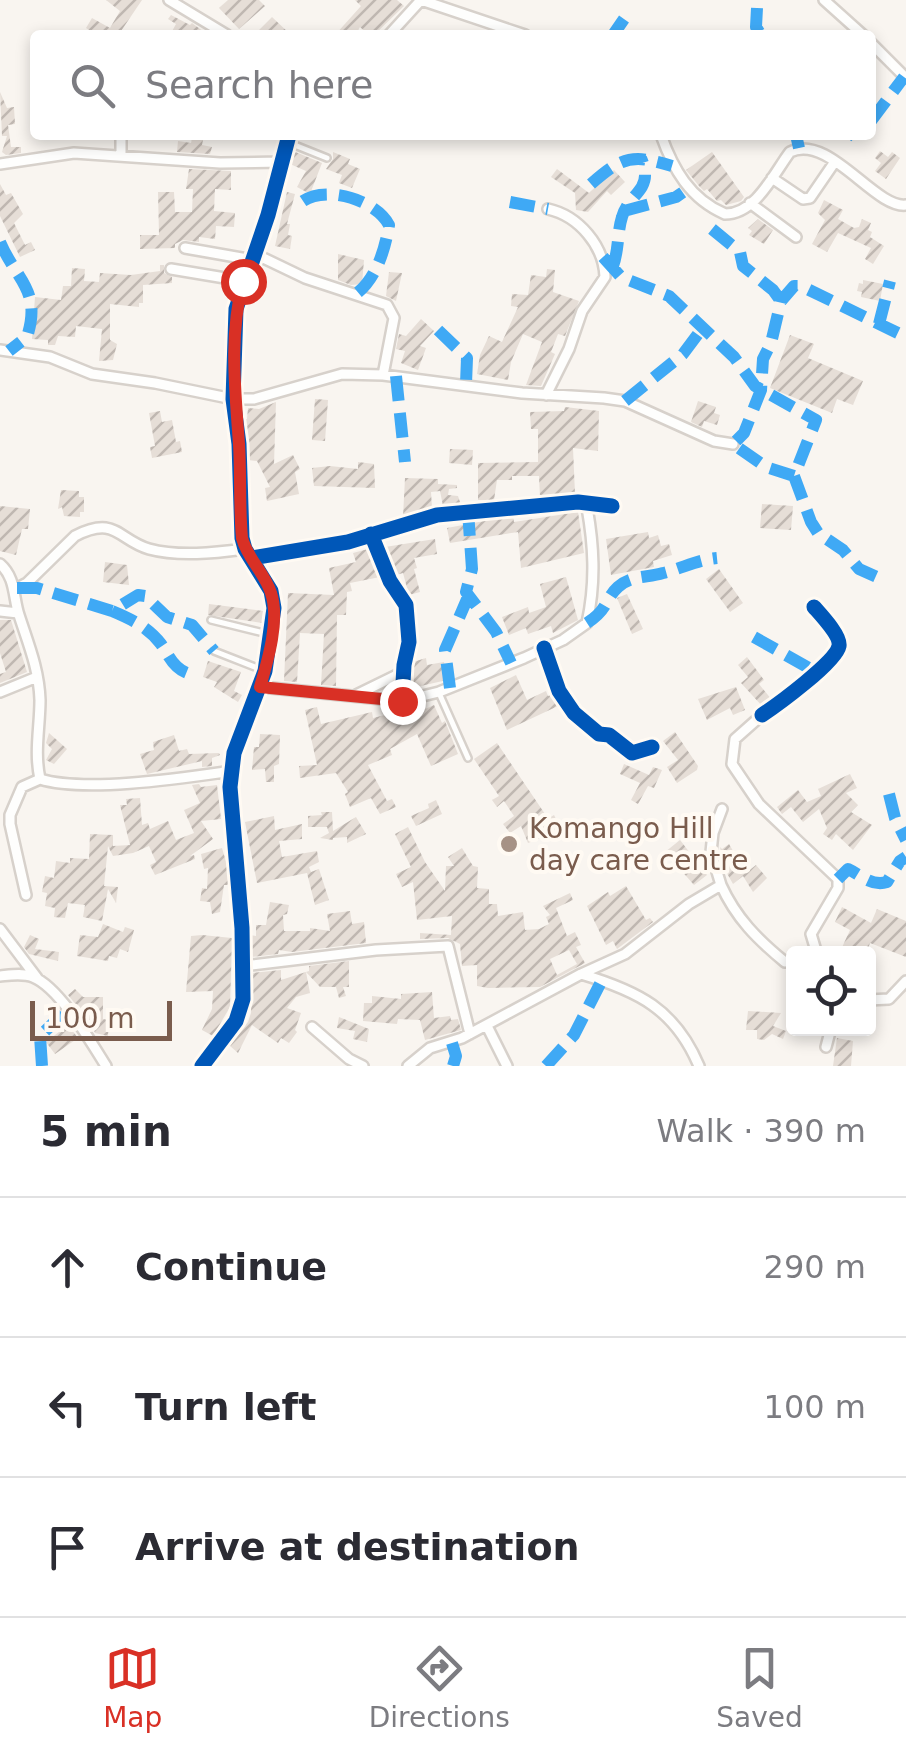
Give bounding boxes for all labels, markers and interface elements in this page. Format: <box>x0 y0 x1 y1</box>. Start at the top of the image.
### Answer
search box <box>30 30 876 140</box>
icon: search <box>65 58 120 113</box>
text: Search here <box>145 63 373 107</box>
route start <box>221 259 267 305</box>
route end <box>380 679 426 725</box>
place label: Komango Hill day care centre <box>529 812 748 877</box>
marker: Komango Hill day care centre <box>498 833 520 855</box>
map controls <box>786 946 876 1036</box>
button: locate <box>786 946 876 1036</box>
scale bar <box>30 996 172 1040</box>
text: 100 m <box>45 1002 135 1035</box>
text: 5 min <box>40 1107 172 1156</box>
text: Walk · 390 m <box>656 1112 866 1150</box>
icon: ahead <box>40 1240 95 1295</box>
text: Continue <box>135 1245 327 1289</box>
text: 290 m <box>764 1248 866 1286</box>
icon: left <box>40 1380 95 1435</box>
text: Turn left <box>135 1385 316 1429</box>
text: 100 m <box>764 1388 866 1426</box>
icon: arrive <box>40 1520 95 1575</box>
text: Arrive at destination <box>135 1525 580 1569</box>
tab: Map <box>103 1641 162 1734</box>
tab: Directions <box>369 1641 510 1734</box>
tab: Saved <box>716 1641 803 1734</box>

